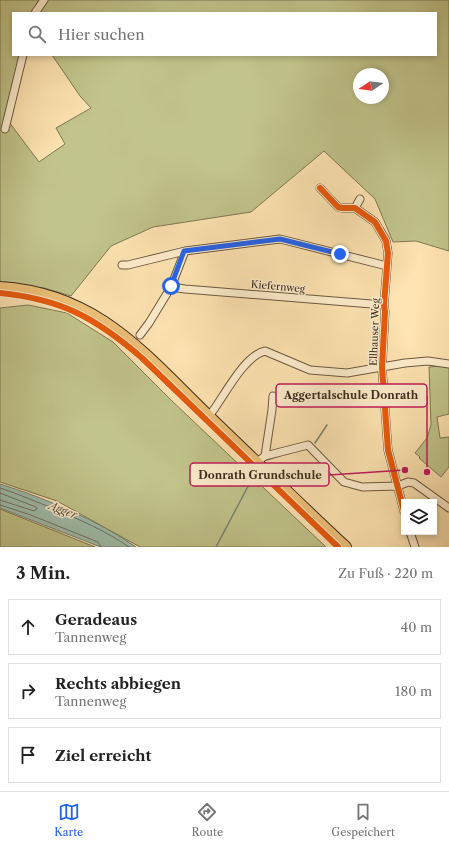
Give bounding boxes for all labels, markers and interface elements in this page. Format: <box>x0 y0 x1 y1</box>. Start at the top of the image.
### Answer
search box <box>12 12 437 56</box>
icon: search <box>26 23 48 45</box>
text: Hier suchen <box>58 25 145 44</box>
north arrow <box>353 68 389 104</box>
route end <box>331 245 349 263</box>
route start <box>162 277 180 295</box>
street label: Kiefernweg <box>250 278 306 295</box>
street label: Ellhauser Weg <box>367 297 382 366</box>
callout: Aggertalschule Donrath <box>276 384 427 407</box>
text: Aggertalschule Donrath <box>283 388 419 402</box>
callout: Donrath Grundschule <box>190 463 329 486</box>
text: Donrath Grundschule <box>198 468 322 482</box>
water label: Agger <box>45 498 80 522</box>
map controls <box>401 499 437 535</box>
button: layers <box>401 499 437 535</box>
text: 3 Min. <box>16 563 70 583</box>
text: Zu Fuß · 220 m <box>338 565 433 581</box>
text: Geradeaus <box>55 610 137 629</box>
icon: ahead <box>17 616 39 638</box>
text: 40 m <box>401 619 432 635</box>
text: Tannenweg <box>55 629 126 645</box>
text: Rechts abbiegen <box>55 674 181 693</box>
icon: right <box>17 680 39 702</box>
text: 180 m <box>395 683 432 699</box>
text: Tannenweg <box>55 693 126 709</box>
icon: arrive <box>17 744 39 766</box>
text: Ziel erreicht <box>55 746 151 765</box>
tab: Karte <box>54 801 83 839</box>
tab: Route <box>192 801 223 839</box>
tab: Gespeichert <box>331 801 395 839</box>

